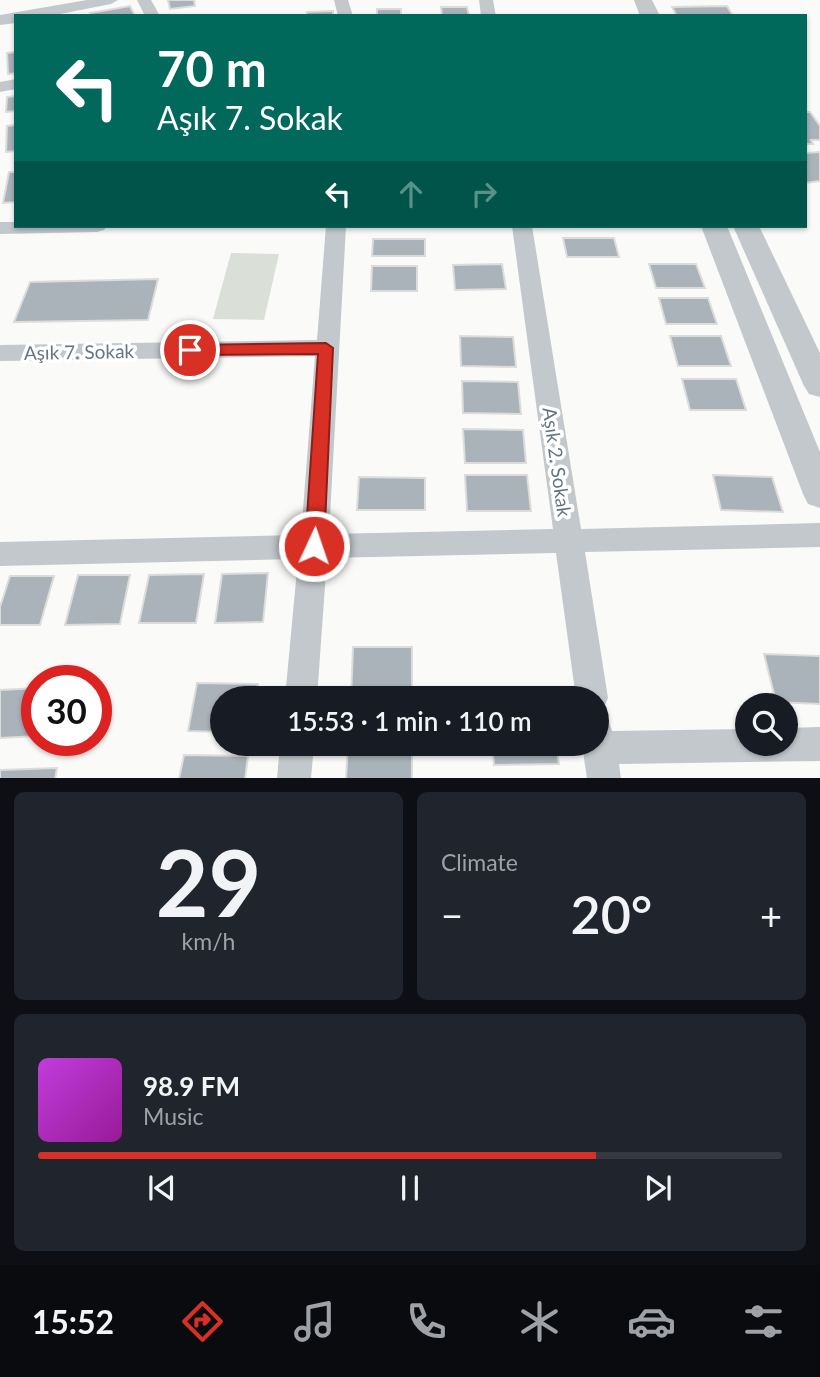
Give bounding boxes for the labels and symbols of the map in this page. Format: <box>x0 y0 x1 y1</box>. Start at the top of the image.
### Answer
pin <box>160 320 220 380</box>
street label: Aşık 7. Sokak <box>24 339 135 364</box>
street label: Aşık 2. Sokak <box>538 406 577 518</box>
position arrow <box>277 509 351 583</box>
speed limit sign: 30 <box>21 665 112 756</box>

